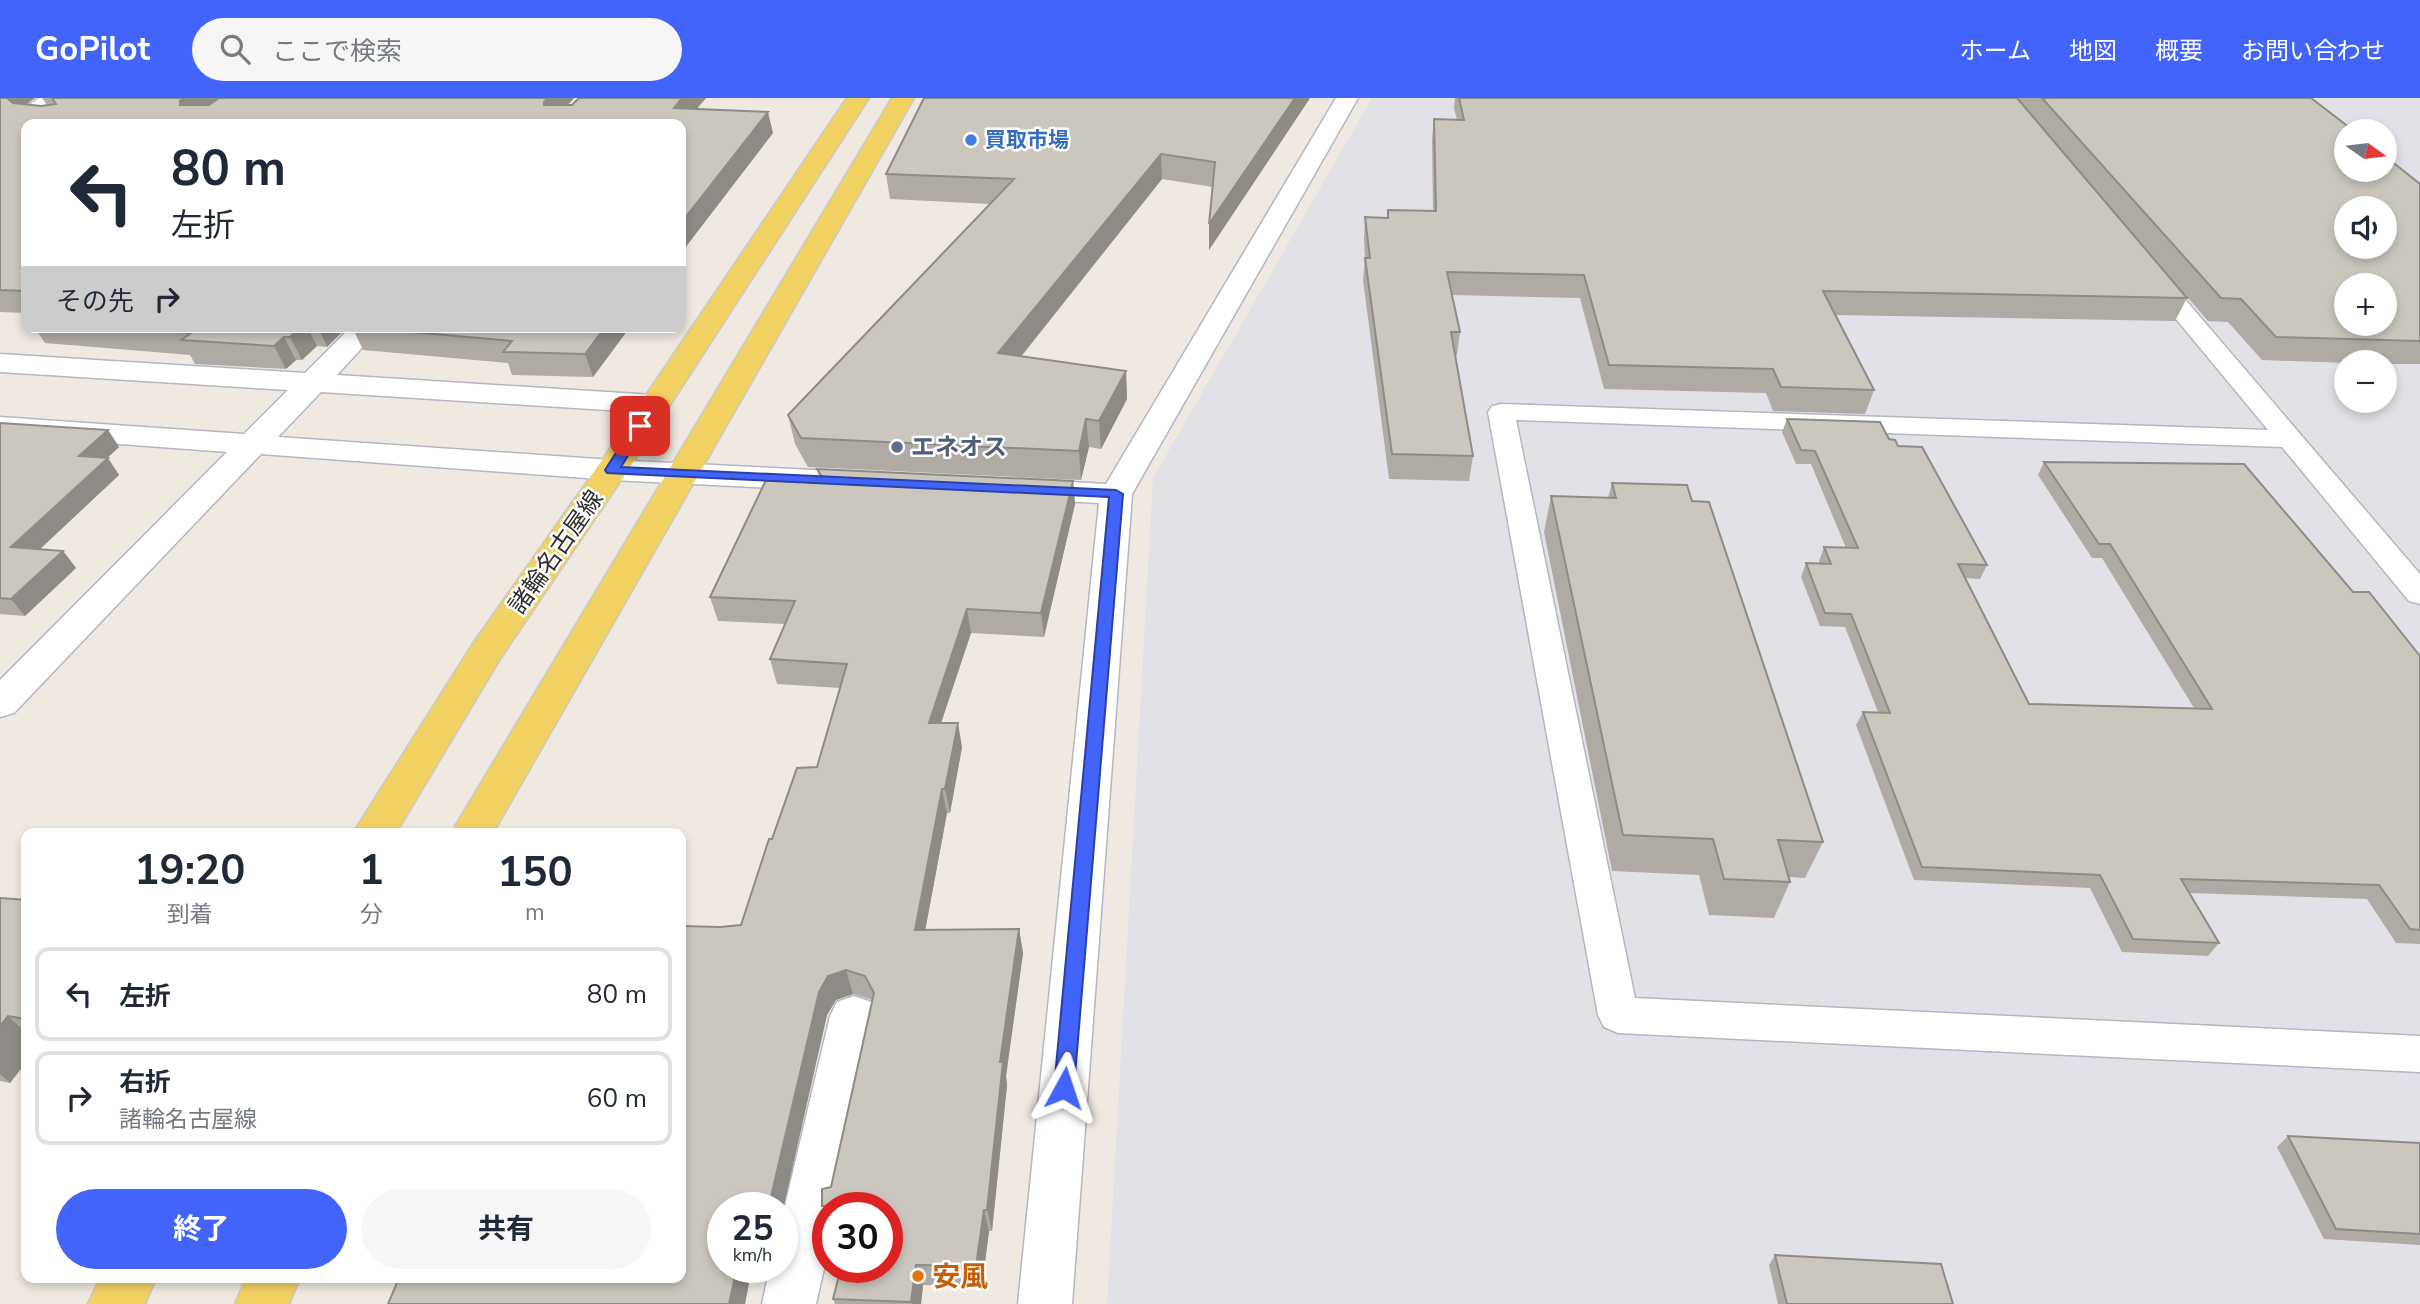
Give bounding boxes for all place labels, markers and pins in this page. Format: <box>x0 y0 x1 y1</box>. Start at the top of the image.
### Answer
place label: 買取市場 <box>985 126 1069 154</box>
marker: 買取市場 <box>963 132 979 148</box>
pin <box>610 396 670 456</box>
place label: エネオス <box>911 431 1007 463</box>
marker: エネオス <box>889 439 905 455</box>
place label: 安風 <box>932 1258 988 1296</box>
marker: 安風 <box>910 1268 926 1284</box>

